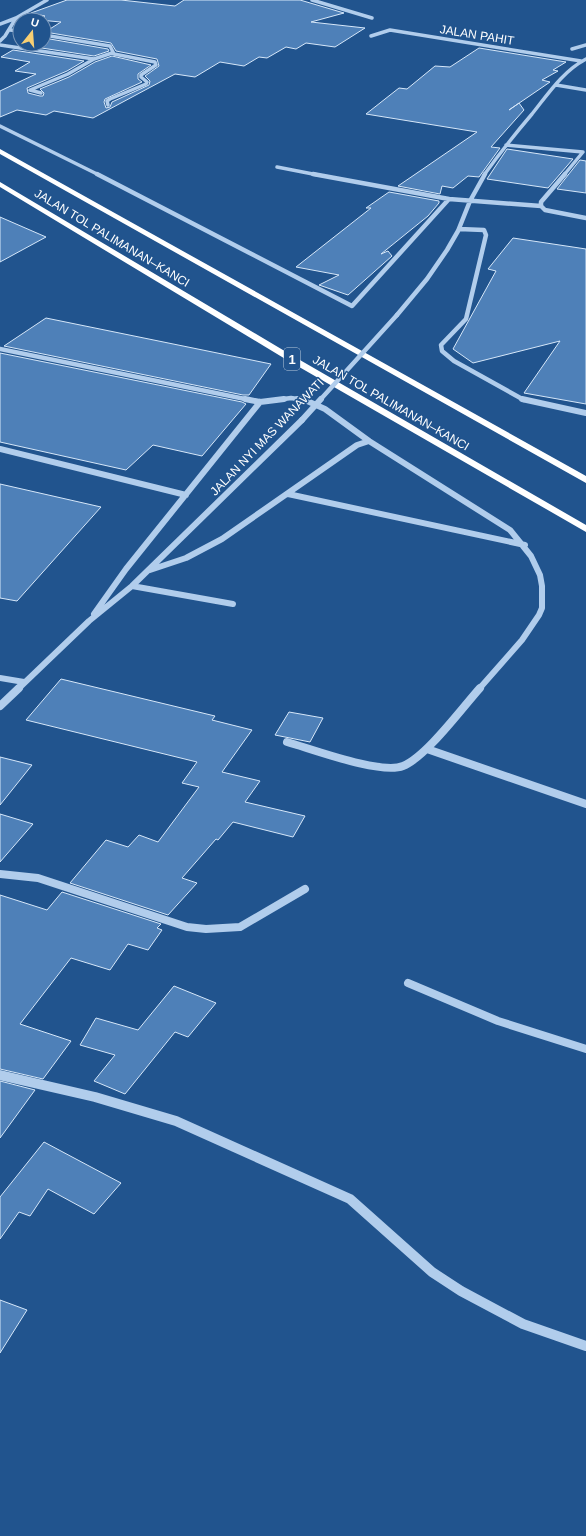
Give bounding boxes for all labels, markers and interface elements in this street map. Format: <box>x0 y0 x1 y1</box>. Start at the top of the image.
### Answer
north arrow <box>12 12 52 52</box>
text: U <box>29 16 41 29</box>
street label: JALAN PAHIT <box>439 22 516 48</box>
street label: JALAN TOL PALIMANAN–KANCI <box>32 186 192 290</box>
road number: 1 <box>284 348 300 370</box>
street label: JALAN TOL PALIMANAN–KANCI <box>310 352 472 454</box>
street label: JALAN NYI MAS WANAWATI <box>207 376 327 498</box>

